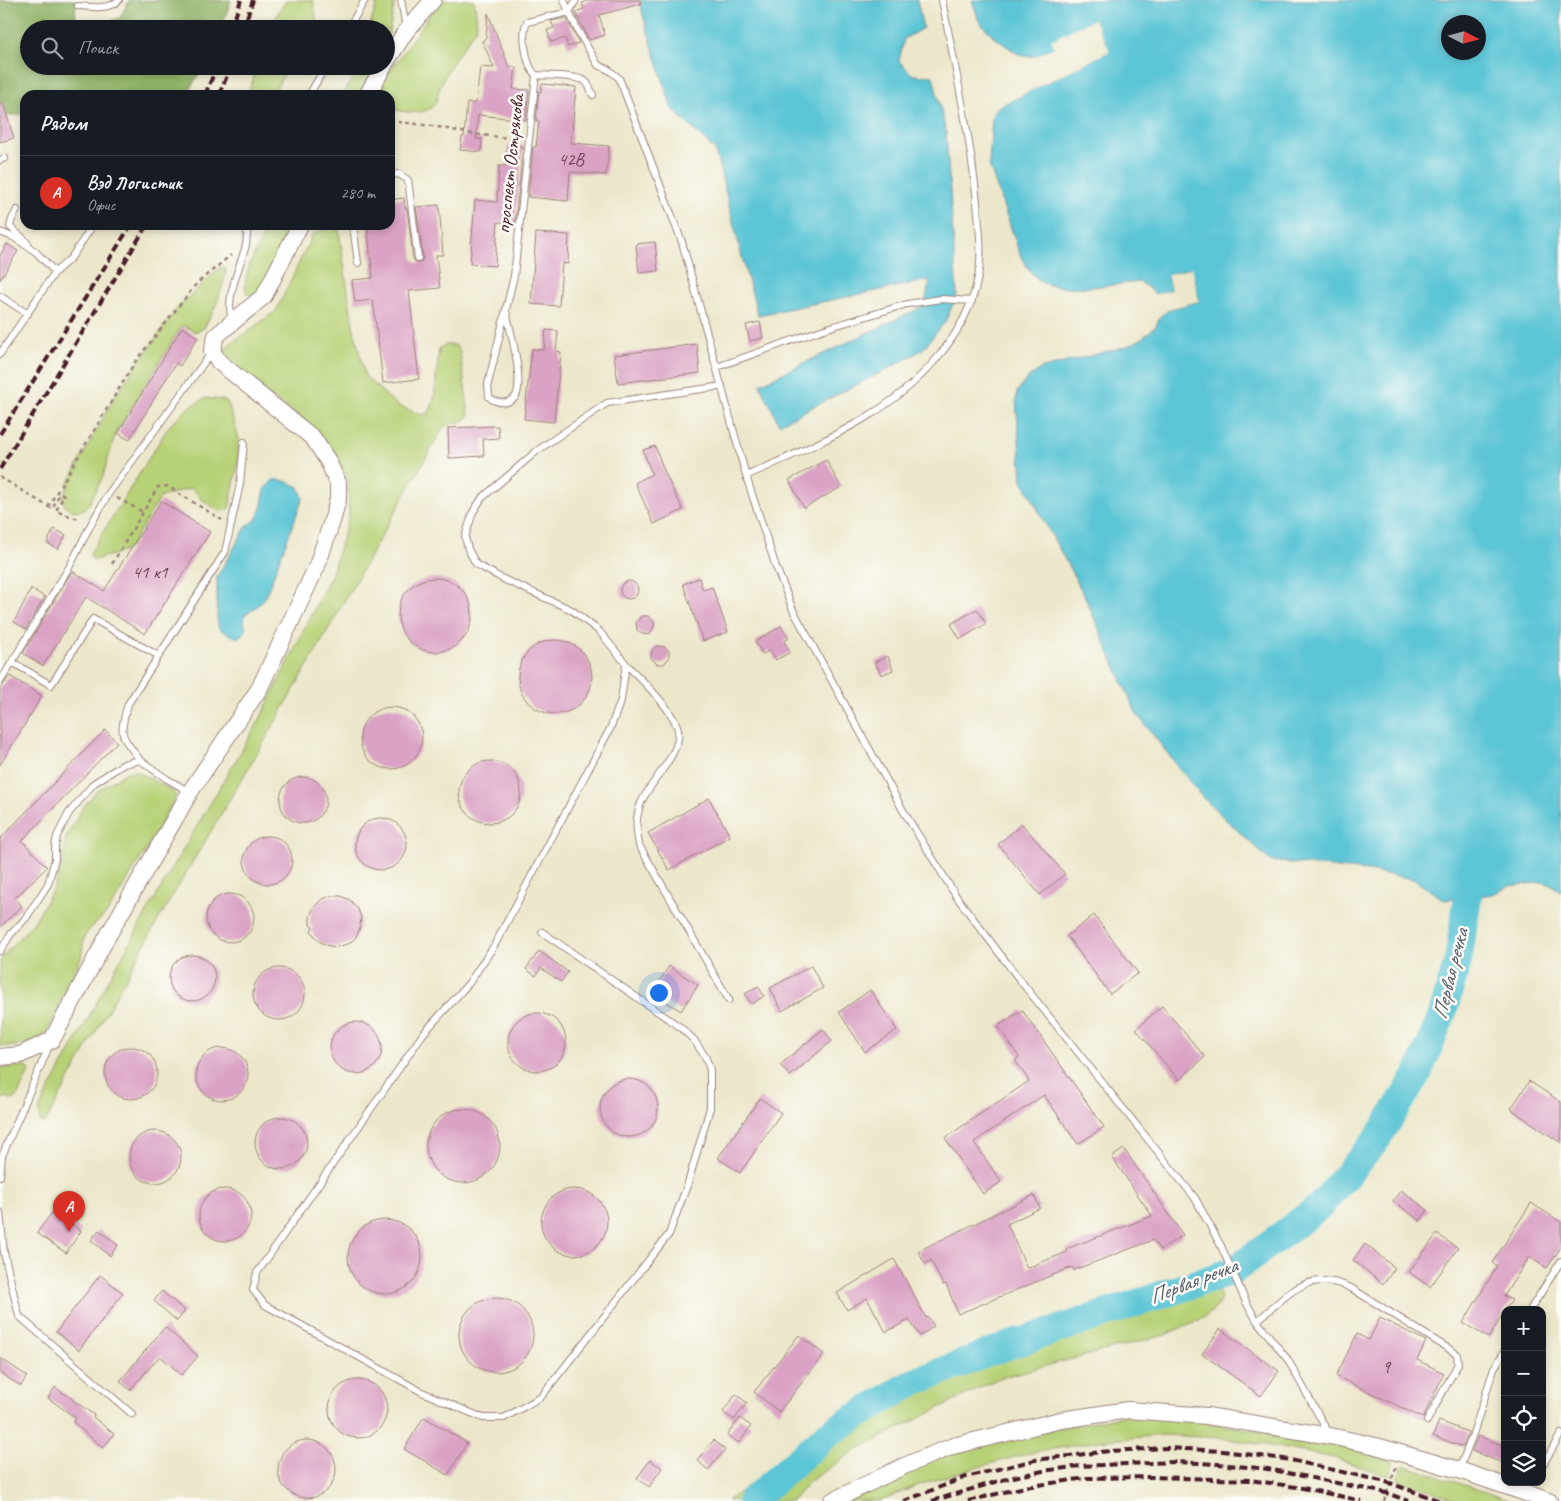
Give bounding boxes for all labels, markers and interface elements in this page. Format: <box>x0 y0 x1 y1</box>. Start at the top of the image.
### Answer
north arrow <box>1441 15 1486 60</box>
search box <box>20 20 395 75</box>
icon: search <box>38 34 66 62</box>
text: Поиск <box>78 36 118 60</box>
street label: проспект Острякова <box>490 91 530 235</box>
text: Рядом <box>40 110 87 136</box>
house number: 42В <box>558 148 585 170</box>
text: Вэд Логистик <box>87 171 182 195</box>
text: A <box>52 183 60 203</box>
text: 280 m <box>341 183 375 203</box>
text: Офис <box>87 195 115 215</box>
house number: 41 к1 <box>132 561 169 583</box>
water label: Первая речка <box>1426 924 1474 1022</box>
your location <box>646 980 672 1006</box>
pin: A <box>53 1191 85 1232</box>
water label: Первая речка <box>1145 1251 1243 1310</box>
map controls <box>1501 1306 1546 1486</box>
button: + <box>1501 1306 1546 1351</box>
button: − <box>1501 1351 1546 1396</box>
house number: 9 <box>1382 1356 1392 1378</box>
button: locate <box>1501 1396 1546 1441</box>
button: layers <box>1501 1441 1546 1486</box>

